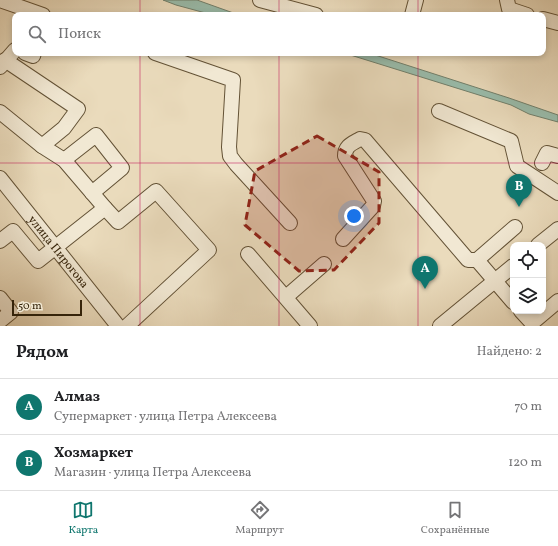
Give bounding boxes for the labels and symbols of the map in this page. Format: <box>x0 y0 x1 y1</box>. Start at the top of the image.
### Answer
pin: B <box>506 174 532 207</box>
your location <box>344 206 364 226</box>
street label: улица Пирогова <box>24 212 92 292</box>
pin: A <box>412 256 438 289</box>
scale bar <box>12 298 82 317</box>

